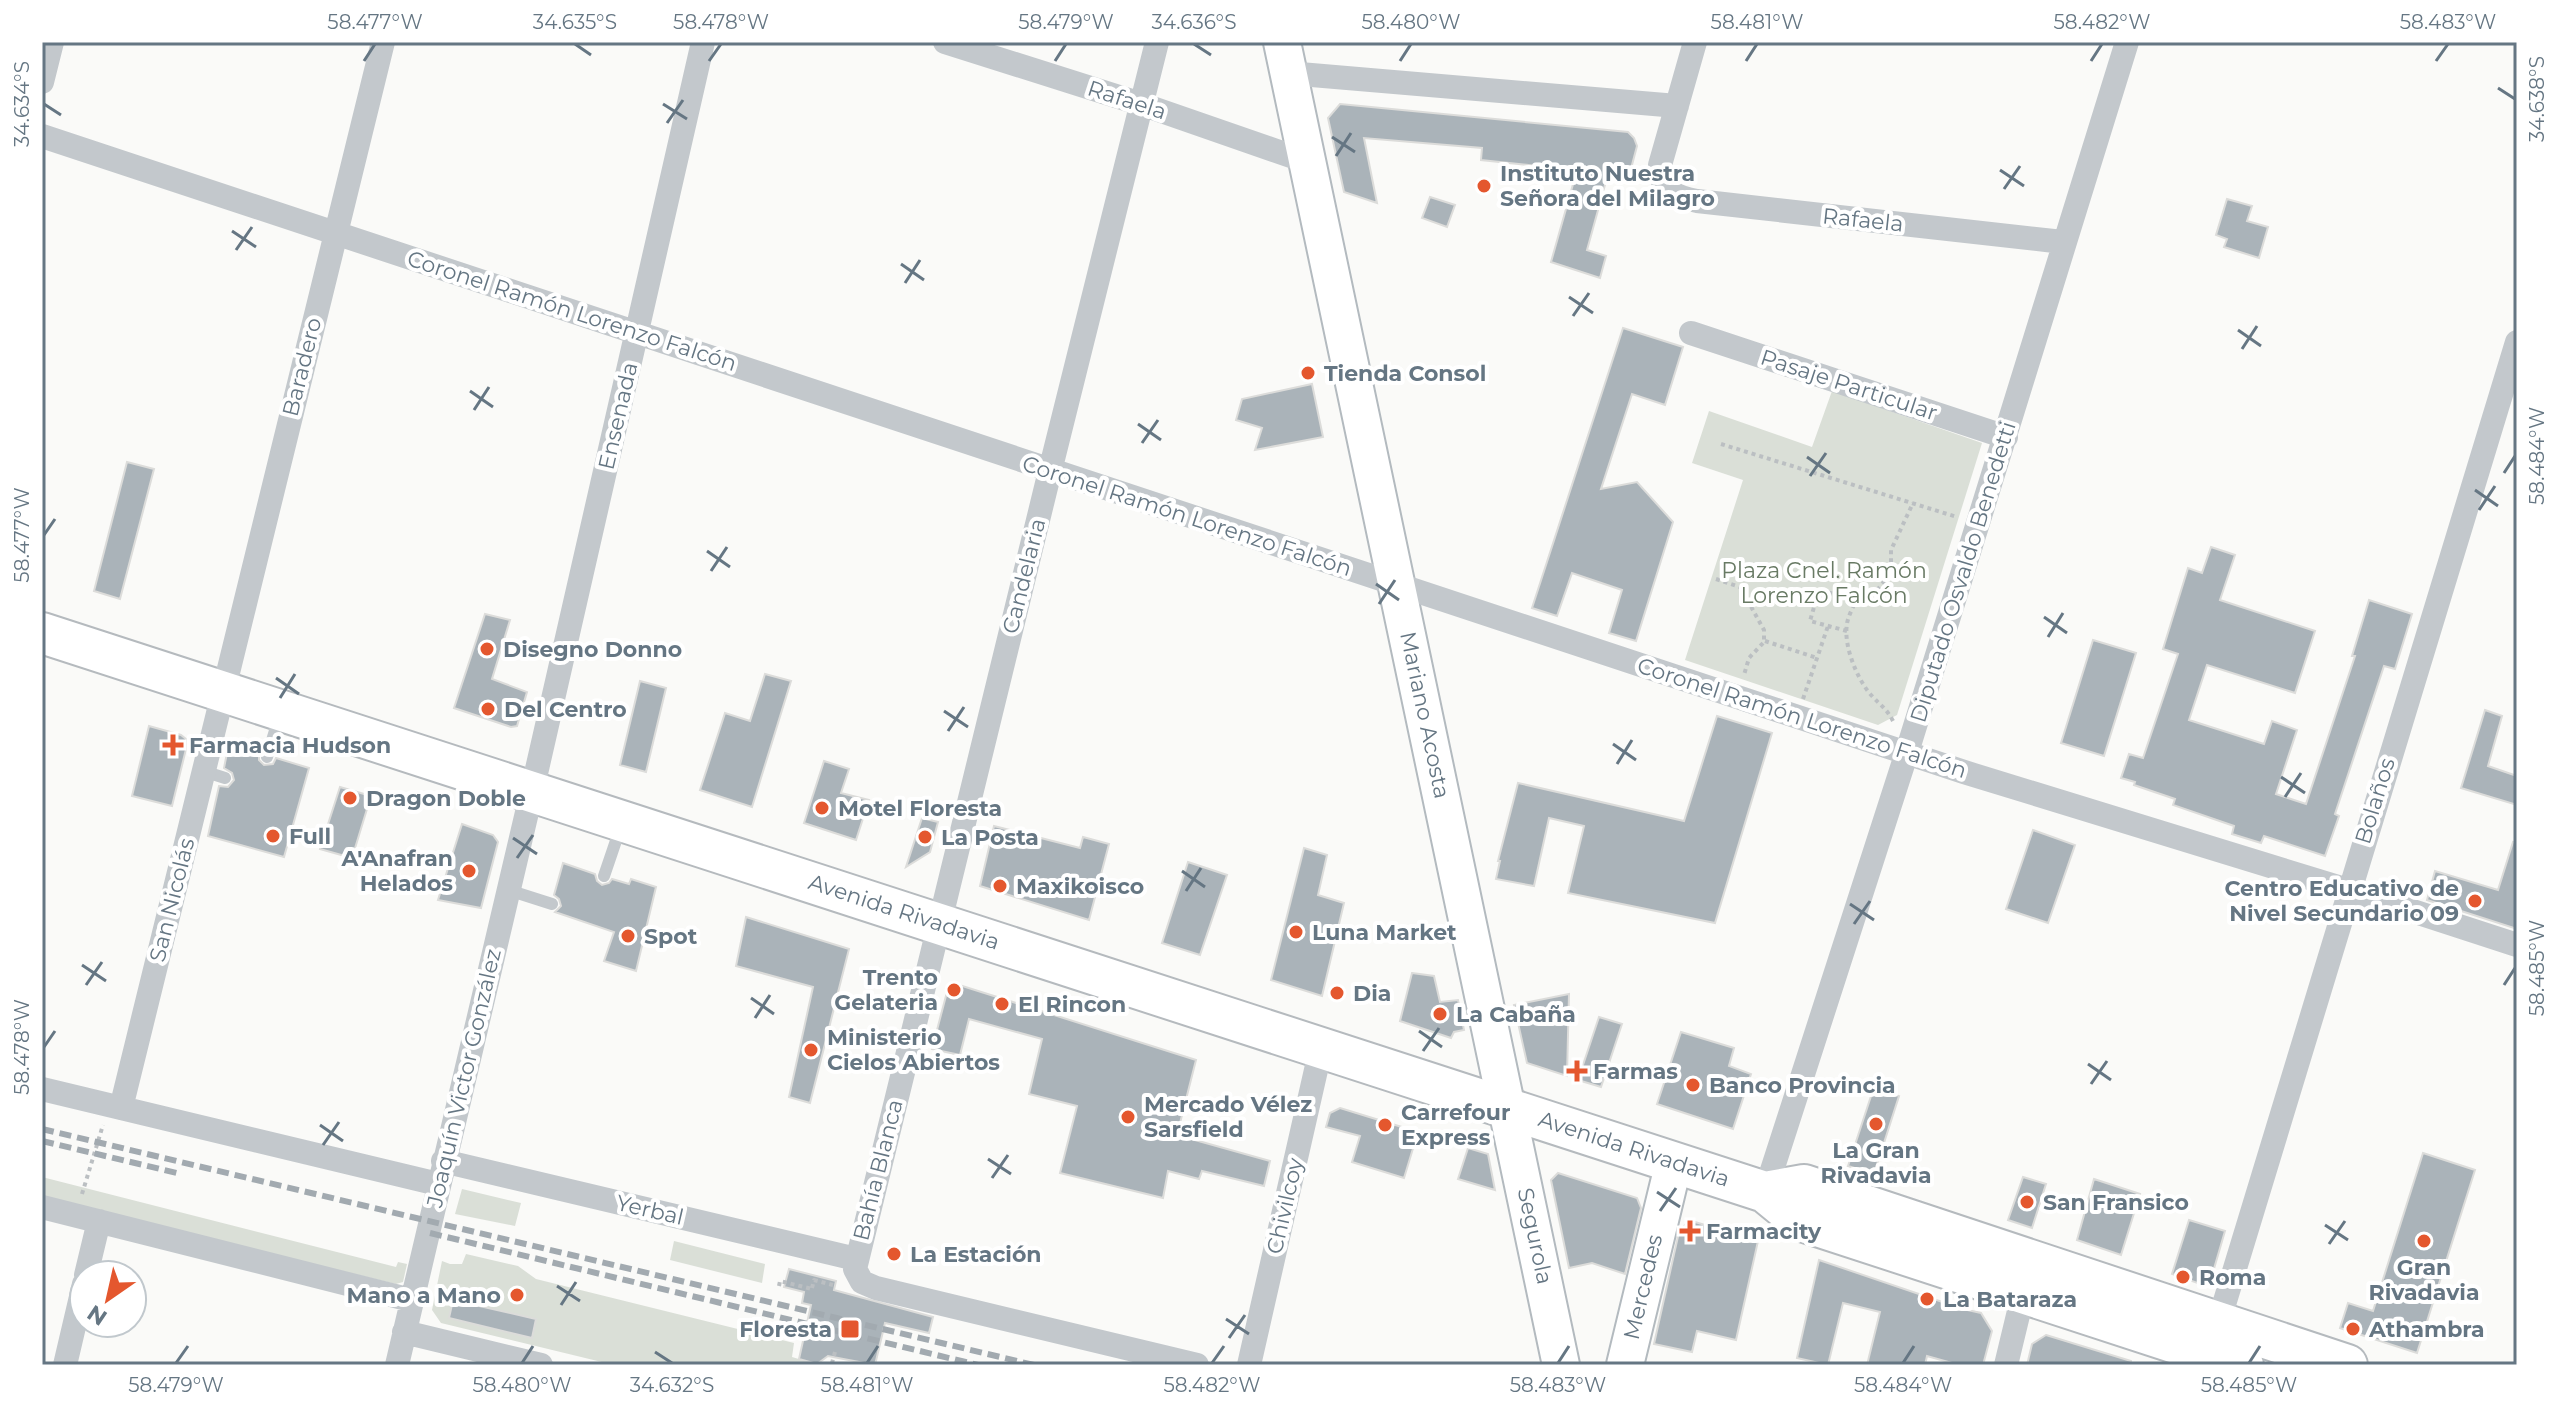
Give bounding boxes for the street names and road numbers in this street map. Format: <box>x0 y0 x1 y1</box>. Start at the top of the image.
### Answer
street label: Rafaela <box>1084 75 1170 125</box>
street label: Rafaela <box>1821 202 1905 238</box>
street label: Coronel Ramón Lorenzo Falcón <box>404 245 740 377</box>
street label: Baradero <box>277 315 327 419</box>
street label: Pasaje Particular <box>1757 344 1941 426</box>
street label: Ensenada <box>593 360 643 472</box>
street label: Diputado Osvaldo Benedetti <box>1904 418 2022 726</box>
street label: Coronel Ramón Lorenzo Falcón <box>1019 450 1355 582</box>
street label: Candelaria <box>997 516 1051 636</box>
street label: Mariano Acosta <box>1394 629 1456 801</box>
street label: Coronel Ramón Lorenzo Falcón <box>1634 652 1970 784</box>
street label: Bolaños <box>2349 754 2401 847</box>
street label: San Nicolás <box>144 835 200 965</box>
street label: Avenida Rivadavia <box>805 868 1003 956</box>
street label: Joaquín Victor González <box>421 946 507 1211</box>
street label: Bahía Blanca <box>847 1096 909 1244</box>
street label: Avenida Rivadavia <box>1535 1105 1733 1193</box>
street label: Chivilcoy <box>1261 1155 1309 1257</box>
street label: Segurola <box>1512 1185 1558 1287</box>
street label: Yerbal <box>614 1189 686 1231</box>
street label: Mercedes <box>1618 1231 1668 1342</box>

